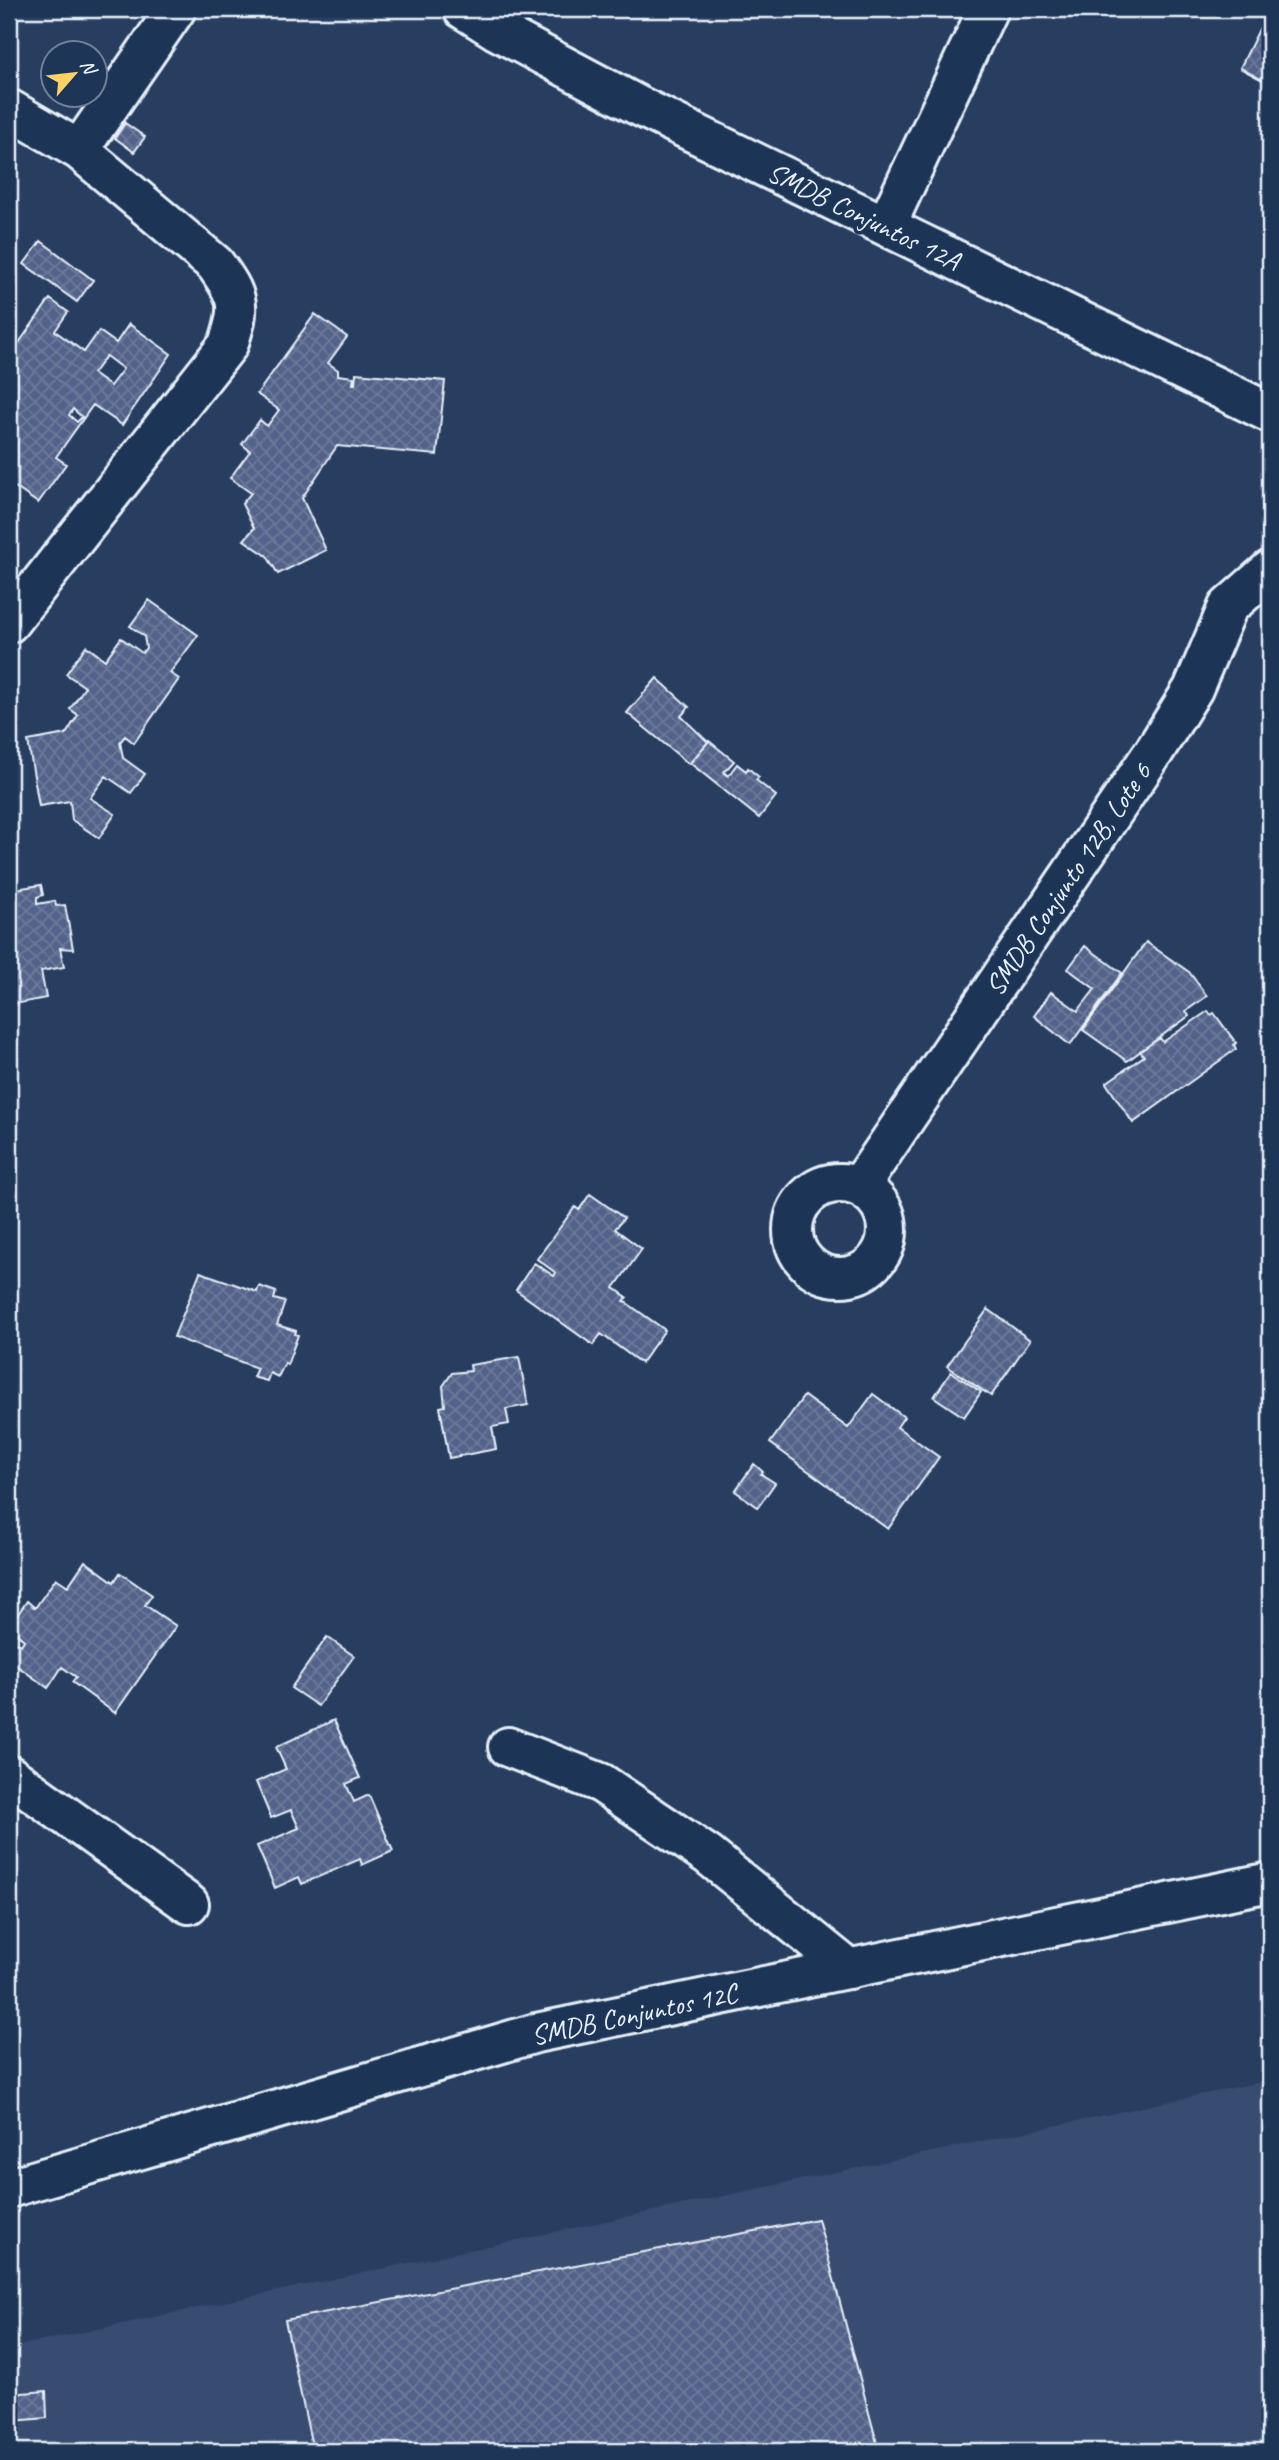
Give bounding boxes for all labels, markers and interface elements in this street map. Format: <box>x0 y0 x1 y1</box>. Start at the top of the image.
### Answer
north arrow <box>38 38 108 108</box>
text: N <box>75 56 103 80</box>
street label: SMDB Conjuntos 12A <box>762 154 968 279</box>
street label: SMDB Conjunto 12B, Lote 6 <box>977 755 1160 1002</box>
street label: SMDB Conjuntos 12C <box>528 1975 743 2053</box>

